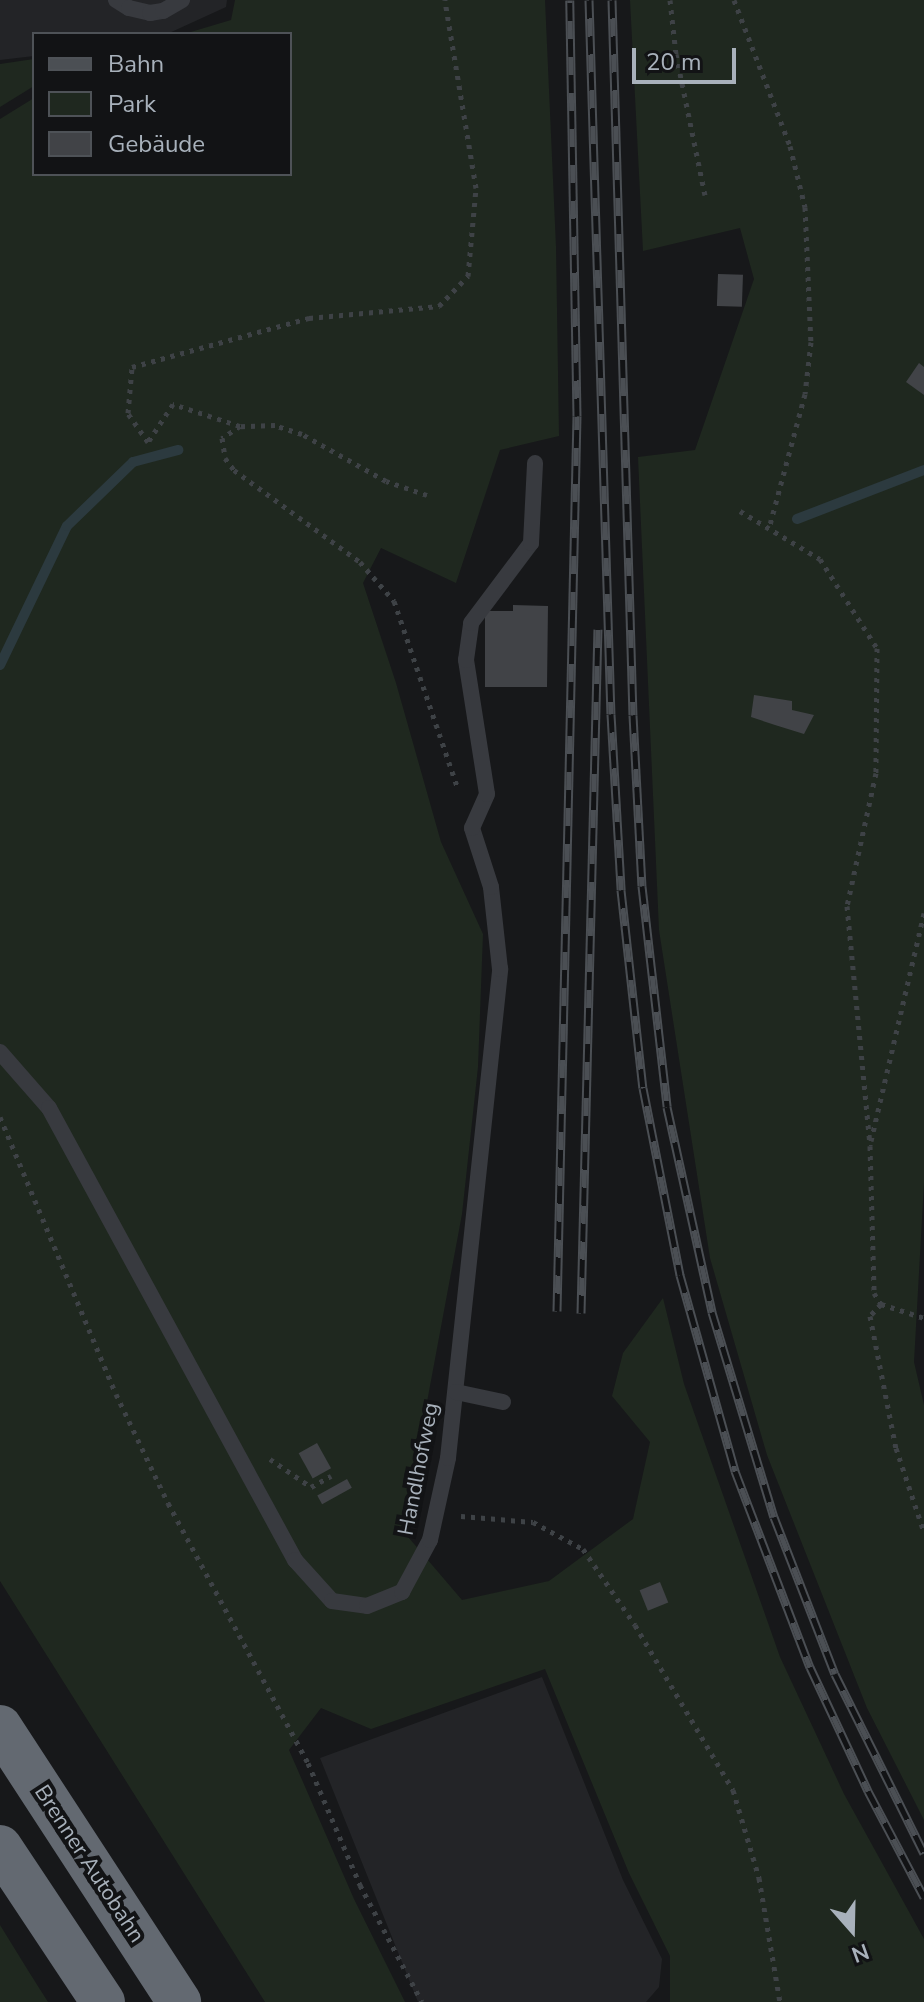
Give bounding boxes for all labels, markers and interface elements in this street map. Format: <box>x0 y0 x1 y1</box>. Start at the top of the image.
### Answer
legend <box>32 32 292 176</box>
scale bar <box>636 32 740 82</box>
text: 20 m <box>646 46 702 78</box>
text: Bahn <box>108 48 164 80</box>
text: Park <box>108 88 156 120</box>
text: Gebäude <box>108 128 205 160</box>
street label: Handlhofweg <box>393 1400 445 1538</box>
street label: Brenner Autobahn <box>28 1780 150 1948</box>
north arrow <box>812 1890 892 1970</box>
text: N <box>847 1936 873 1969</box>

